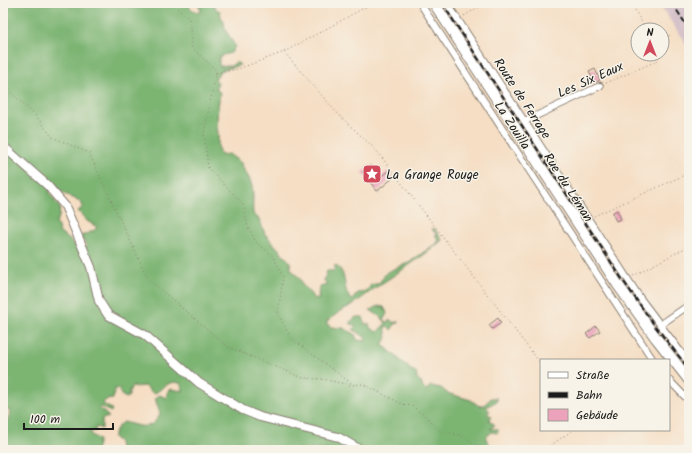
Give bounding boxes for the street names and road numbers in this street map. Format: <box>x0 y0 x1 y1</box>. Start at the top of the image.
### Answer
street label: Route de Ferrage <box>488 54 556 144</box>
street label: Les Six Eaux <box>554 56 627 104</box>
street label: La Zouilla <box>488 97 535 154</box>
street label: Rue du Léman <box>537 149 598 227</box>

